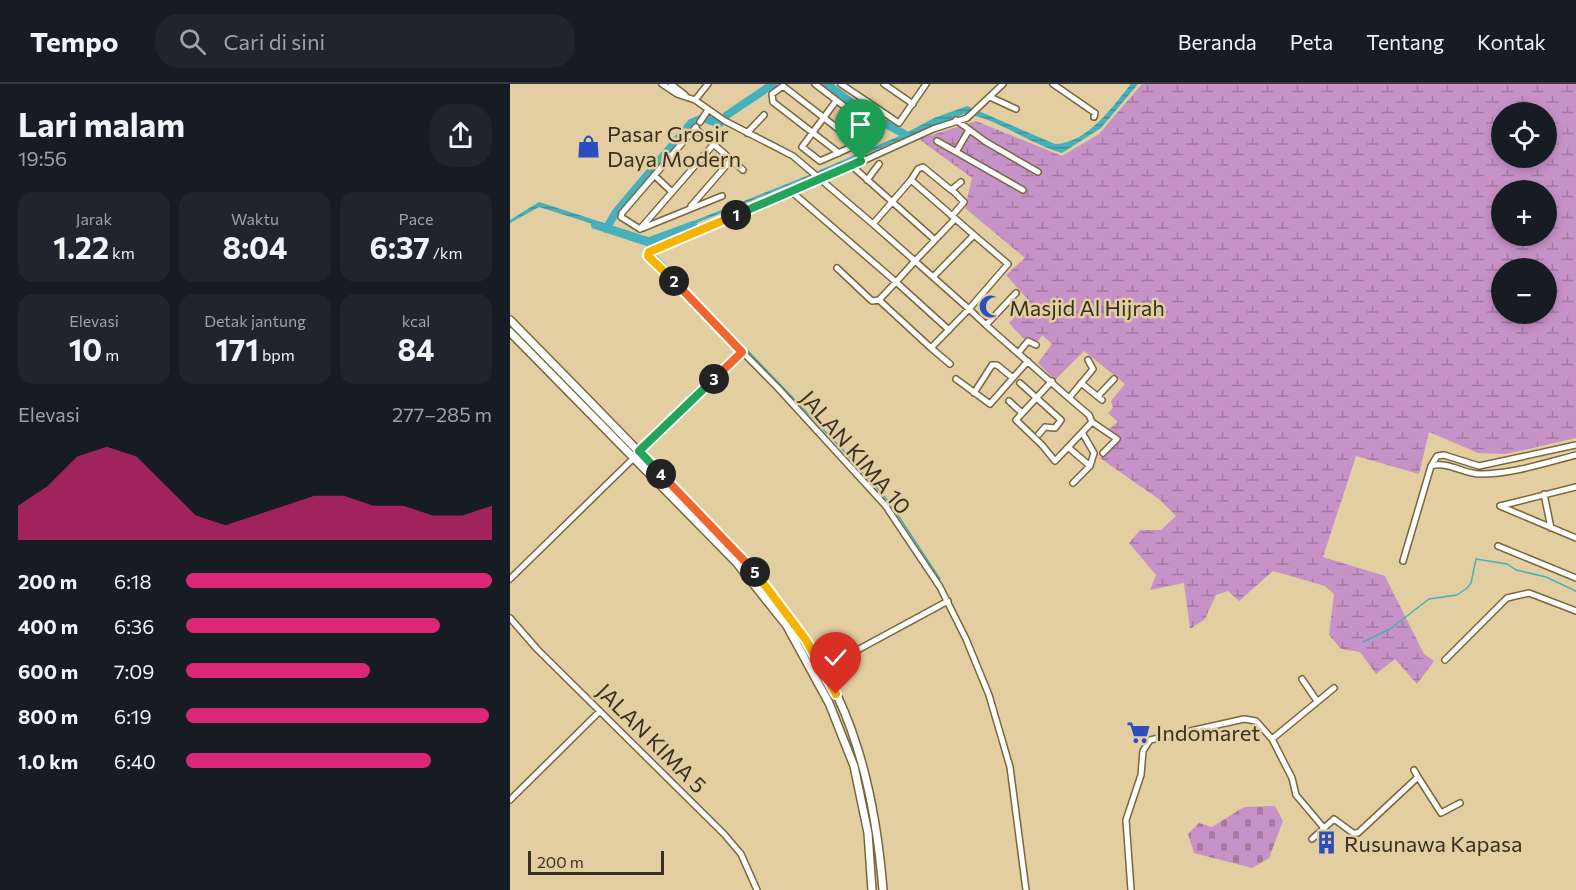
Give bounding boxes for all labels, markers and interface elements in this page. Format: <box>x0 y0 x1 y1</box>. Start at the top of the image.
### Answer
search box <box>155 14 575 68</box>
text: Tempo <box>30 24 119 58</box>
icon: search <box>176 25 209 58</box>
text: Cari di sini <box>224 28 325 55</box>
text: Beranda <box>1178 29 1257 54</box>
text: Peta <box>1290 29 1333 54</box>
text: Tentang <box>1366 29 1444 54</box>
text: Kontak <box>1477 29 1546 54</box>
pin <box>835 99 886 161</box>
map controls <box>1491 102 1557 324</box>
button: locate <box>1491 102 1557 168</box>
text: Lari malam <box>18 103 185 144</box>
button: share <box>429 104 492 167</box>
icon: arrive <box>844 108 877 141</box>
place label: Pasar Grosir Daya Modern <box>607 120 741 172</box>
shop icon: Pasar Grosir Daya Modern <box>576 133 602 159</box>
text: 19:56 <box>18 146 67 170</box>
button: + <box>1491 180 1557 246</box>
pin: 1 <box>721 200 751 230</box>
text: 1 <box>732 205 740 224</box>
text: Jarak <box>76 209 112 228</box>
text: Waktu <box>231 209 279 228</box>
text: Pace <box>399 209 433 228</box>
text: 1.22 <box>53 228 109 265</box>
text: 8:04 <box>223 228 287 265</box>
text: 6:37 <box>370 228 430 265</box>
text: km <box>109 243 135 262</box>
text: /km <box>430 243 462 262</box>
button: − <box>1491 258 1557 324</box>
pin: 2 <box>659 266 689 296</box>
text: 2 <box>669 271 679 290</box>
mosque icon: Masjid Al Hijrah <box>978 294 1004 320</box>
place label: Masjid Al Hijrah <box>1009 294 1165 321</box>
text: Elevasi <box>69 311 119 330</box>
text: Detak jantung <box>204 311 306 330</box>
text: kcal <box>402 311 430 330</box>
text: 10 <box>69 330 102 367</box>
text: 171 <box>215 330 259 367</box>
text: 84 <box>398 330 434 367</box>
text: m <box>102 345 119 364</box>
text: bpm <box>259 345 295 364</box>
pin: 3 <box>699 364 729 394</box>
text: 3 <box>709 369 719 388</box>
street label: JALAN KIMA 10 <box>795 385 917 519</box>
text: Elevasi <box>18 402 80 426</box>
text: 277–285 m <box>392 402 492 426</box>
pin: 4 <box>646 459 676 489</box>
text: 4 <box>656 464 666 483</box>
pin: 5 <box>740 557 770 587</box>
text: 5 <box>750 562 760 581</box>
text: 200 m <box>18 569 77 593</box>
text: 6:18 <box>114 569 152 593</box>
text: 400 m <box>18 614 78 638</box>
text: 6:36 <box>114 614 154 638</box>
pin <box>810 632 861 694</box>
icon: check <box>819 641 852 674</box>
text: 600 m <box>18 659 78 683</box>
text: 7:09 <box>114 659 154 683</box>
street label: JALAN KIMA 5 <box>591 677 713 799</box>
text: 800 m <box>18 704 78 728</box>
text: 6:19 <box>114 704 152 728</box>
supermarket icon: Indomaret <box>1125 719 1151 745</box>
place label: Indomaret <box>1156 719 1260 746</box>
text: 1.0 km <box>18 749 78 773</box>
text: 6:40 <box>114 749 156 773</box>
building icon: Rusunawa Kapasa <box>1313 830 1339 856</box>
place label: Rusunawa Kapasa <box>1344 830 1522 857</box>
scale bar <box>528 848 664 876</box>
text: 200 m <box>537 852 584 871</box>

